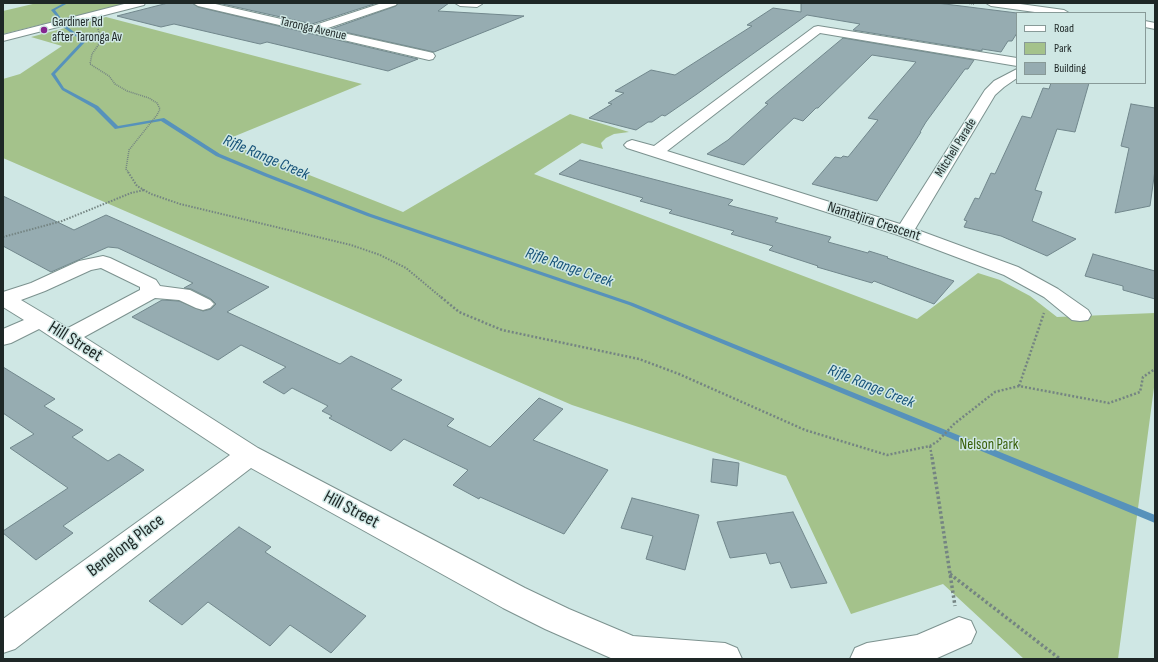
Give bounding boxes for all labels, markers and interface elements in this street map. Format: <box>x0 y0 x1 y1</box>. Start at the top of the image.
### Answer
legend <box>1016 12 1146 84</box>
street label: Taronga Avenue <box>278 14 348 44</box>
place label: Gardiner Rd after Taronga Av <box>52 15 122 46</box>
text: Road <box>1054 21 1074 36</box>
marker: Gardiner Rd after Taronga Av <box>39 25 49 35</box>
text: Park <box>1054 41 1072 56</box>
text: Building <box>1054 61 1086 76</box>
street label: Mitchell Parade <box>932 116 980 180</box>
water label: Rifle Range Creek <box>220 131 312 185</box>
street label: Namatjira Crescent <box>825 198 923 246</box>
water label: Rifle Range Creek <box>523 244 615 292</box>
street label: Hill Street <box>44 317 106 367</box>
water label: Rifle Range Creek <box>825 361 917 413</box>
park label: Nelson Park <box>960 436 1018 454</box>
street label: Hill Street <box>319 486 383 534</box>
street label: Benelong Place <box>83 510 169 582</box>

